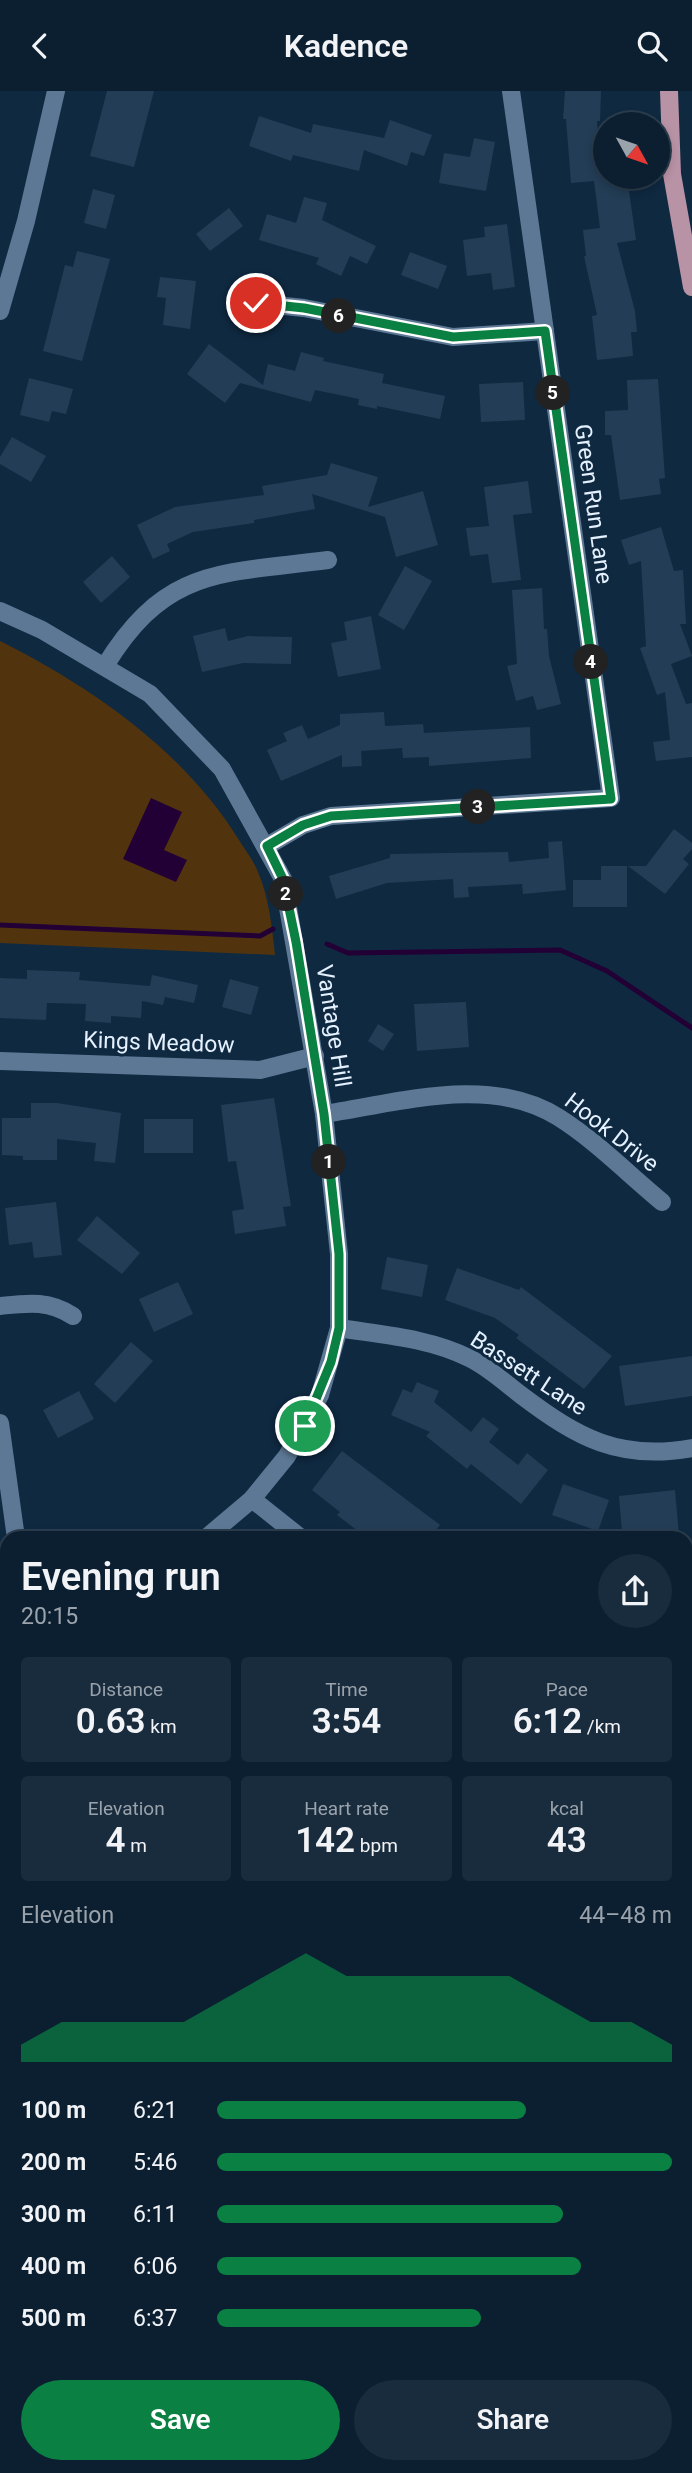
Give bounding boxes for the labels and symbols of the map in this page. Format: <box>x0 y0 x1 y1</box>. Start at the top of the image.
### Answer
north arrow <box>593 112 670 189</box>
pin <box>226 273 286 333</box>
pin: 6 <box>322 299 356 334</box>
pin: 5 <box>536 375 570 411</box>
street label: Green Run Lane <box>569 422 618 586</box>
pin: 4 <box>574 645 608 679</box>
pin: 3 <box>461 789 496 825</box>
pin: 2 <box>268 877 304 911</box>
street label: Vantage Hill <box>311 963 356 1089</box>
street label: Kings Meadow <box>83 1026 235 1059</box>
street label: Hook Drive <box>559 1087 664 1177</box>
pin: 1 <box>312 1145 346 1179</box>
street label: Bassett Lane <box>465 1326 592 1421</box>
pin <box>275 1396 335 1456</box>

